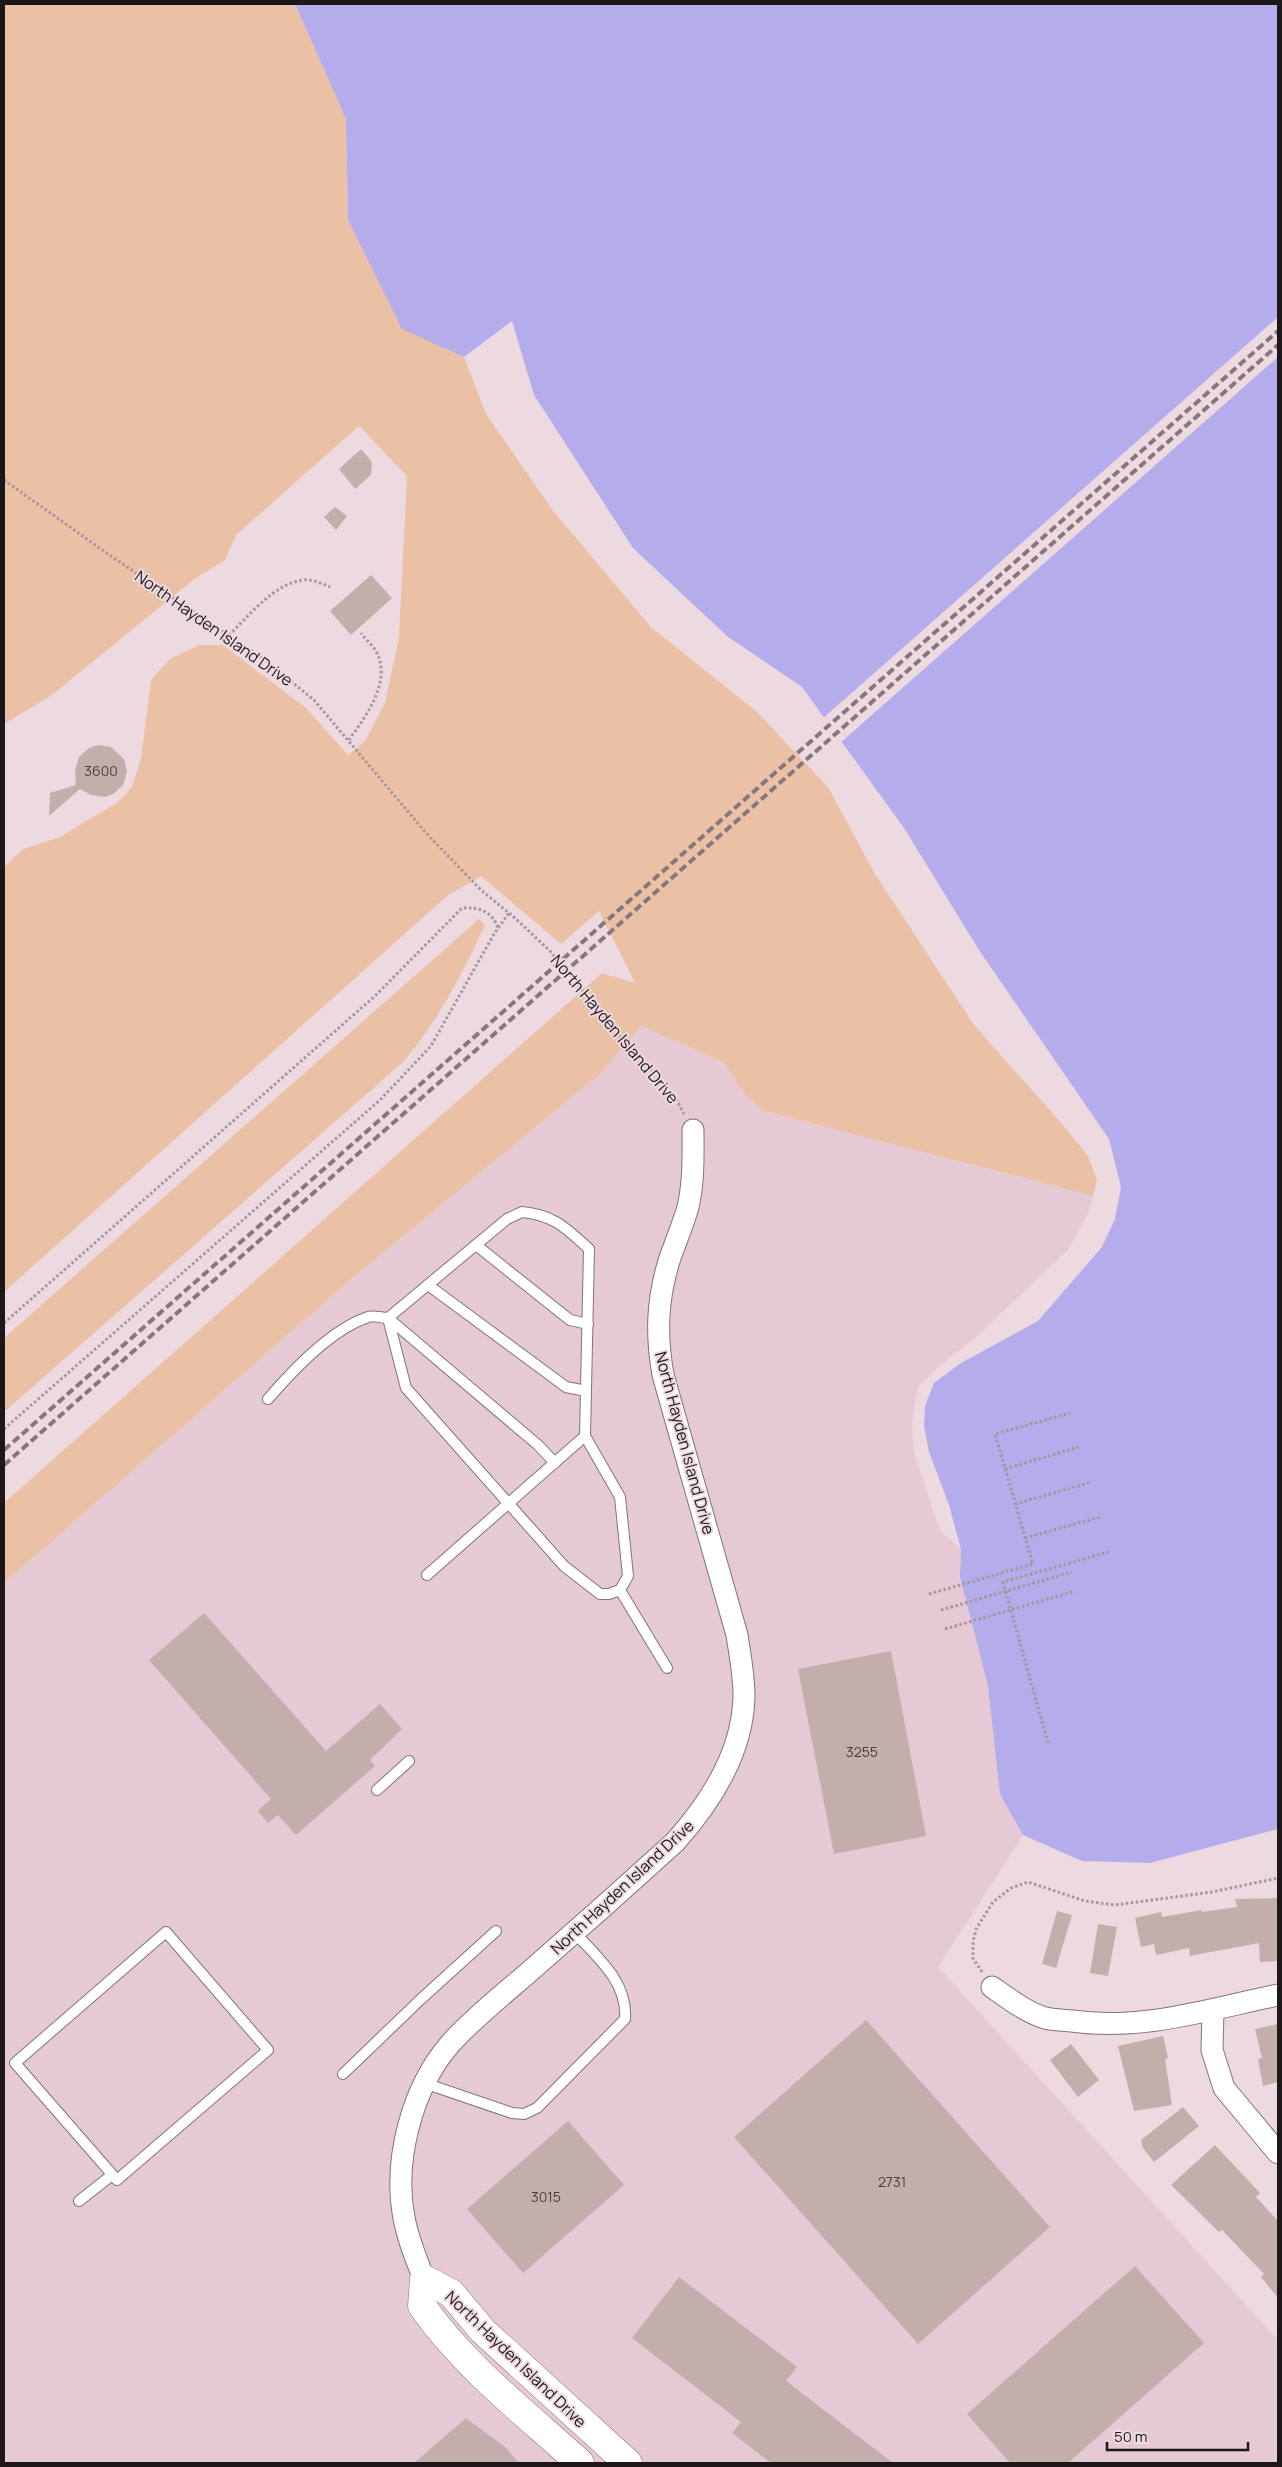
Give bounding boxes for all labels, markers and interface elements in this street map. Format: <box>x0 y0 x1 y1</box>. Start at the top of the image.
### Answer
street label: North Hayden Island Drive <box>131 565 297 691</box>
house number: 3600 <box>84 761 118 780</box>
street label: North Hayden Island Drive <box>546 950 684 1108</box>
street label: North Hayden Island Drive <box>650 1349 720 1537</box>
house number: 3255 <box>846 1742 878 1761</box>
street label: North Hayden Island Drive <box>546 1815 698 1959</box>
house number: 2731 <box>878 2172 906 2191</box>
house number: 3015 <box>531 2187 561 2206</box>
street label: North Hayden Island Drive <box>441 2286 591 2432</box>
scale bar <box>1107 2420 1248 2452</box>
text: 50 m <box>1114 2426 1148 2447</box>

